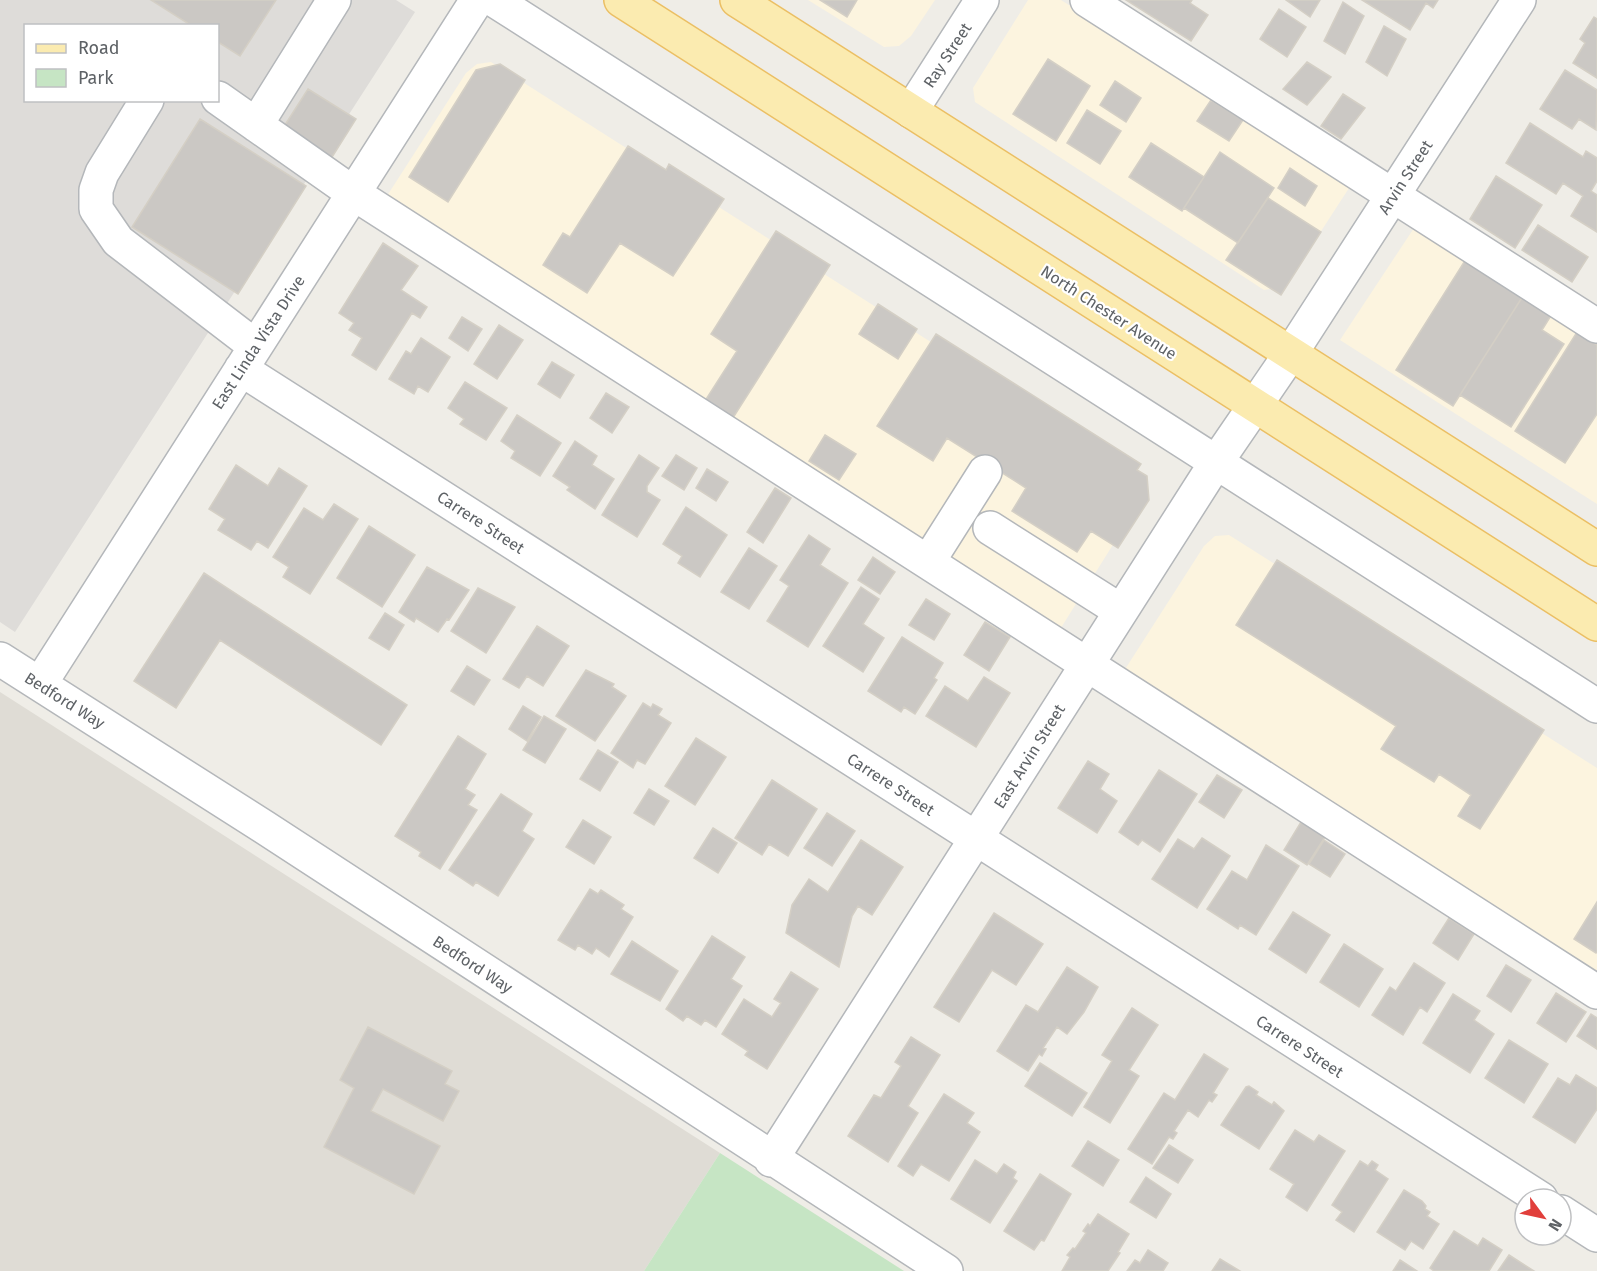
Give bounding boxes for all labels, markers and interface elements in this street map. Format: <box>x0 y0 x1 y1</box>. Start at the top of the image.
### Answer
street label: Ray Street <box>919 19 976 91</box>
legend <box>24 24 219 102</box>
text: Road <box>78 37 120 59</box>
text: Park <box>78 67 114 89</box>
street label: Arvin Street <box>1374 136 1437 218</box>
street label: North Chester Avenue <box>1037 261 1180 363</box>
street label: East Linda Vista Drive <box>208 272 309 413</box>
street label: Carrere Street <box>434 487 528 558</box>
street label: Bedford Way <box>21 668 109 733</box>
street label: East Arvin Street <box>990 701 1069 812</box>
street label: Carrere Street <box>844 749 938 820</box>
street label: Bedford Way <box>429 932 516 997</box>
street label: Carrere Street <box>1253 1011 1347 1082</box>
north arrow <box>1513 1187 1573 1247</box>
text: N <box>1544 1215 1566 1235</box>

